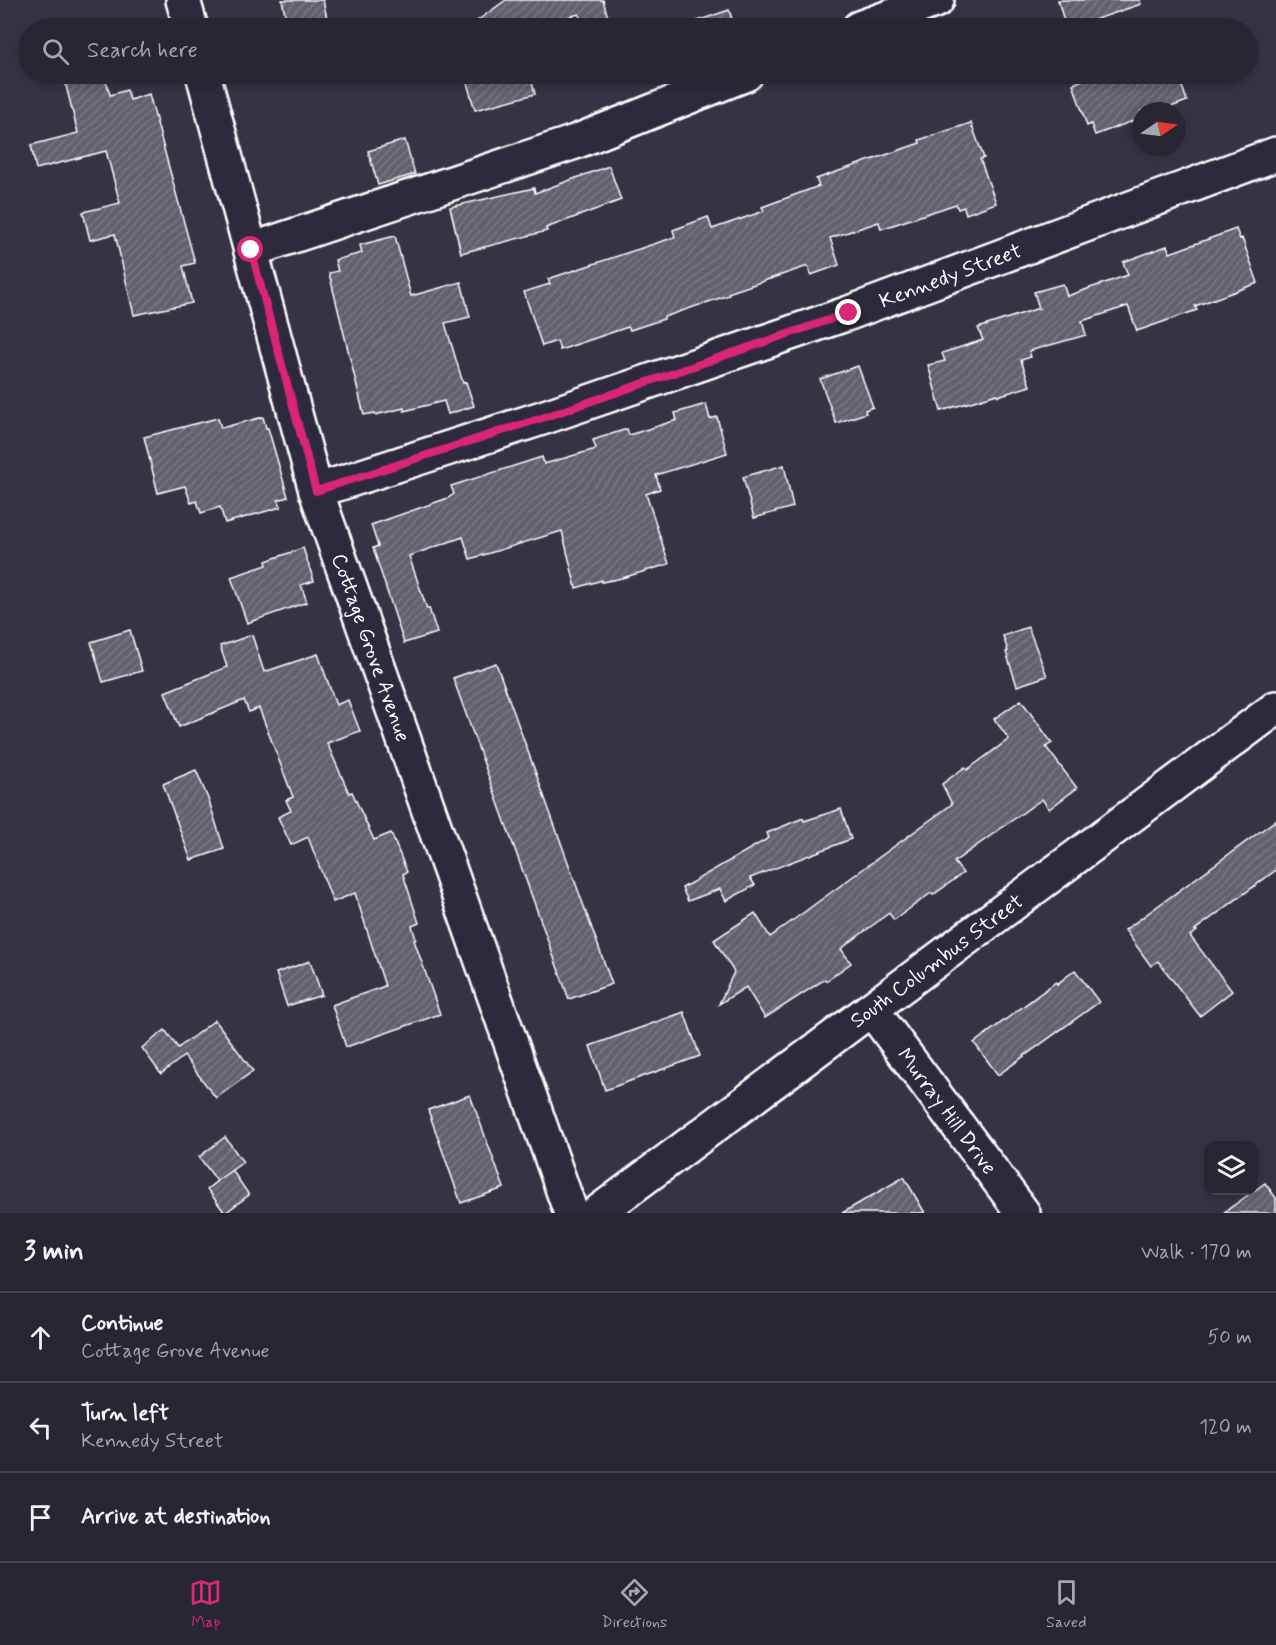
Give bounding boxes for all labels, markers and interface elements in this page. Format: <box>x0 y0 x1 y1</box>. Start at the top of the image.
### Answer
search box <box>18 18 1258 84</box>
icon: search <box>39 35 72 68</box>
text: Search here <box>87 37 198 65</box>
north arrow <box>1132 102 1186 156</box>
route start <box>237 236 263 262</box>
street label: Kennedy Street <box>876 237 1026 315</box>
route end <box>835 299 861 325</box>
street label: Cottage Grove Avenue <box>324 550 416 746</box>
street label: South Columbus Street <box>845 888 1029 1035</box>
street label: Murray Hill Drive <box>890 1043 1003 1181</box>
map controls <box>1204 1141 1258 1195</box>
button: layers <box>1204 1141 1258 1195</box>
text: 3 min <box>24 1235 84 1269</box>
text: Walk · 170 m <box>1141 1239 1252 1266</box>
text: Continue <box>81 1310 163 1338</box>
icon: ahead <box>24 1321 57 1354</box>
text: 50 m <box>1207 1324 1252 1351</box>
text: Cottage Grove Avenue <box>81 1338 269 1365</box>
text: Turn left <box>81 1400 169 1428</box>
icon: left <box>24 1411 57 1444</box>
text: 120 m <box>1199 1414 1252 1441</box>
text: Kennedy Street <box>81 1428 223 1455</box>
icon: arrive <box>24 1501 57 1534</box>
text: Arrive at destination <box>81 1503 271 1531</box>
tab: Map <box>189 1576 222 1633</box>
tab: Directions <box>601 1576 667 1633</box>
tab: Saved <box>1046 1576 1087 1633</box>

